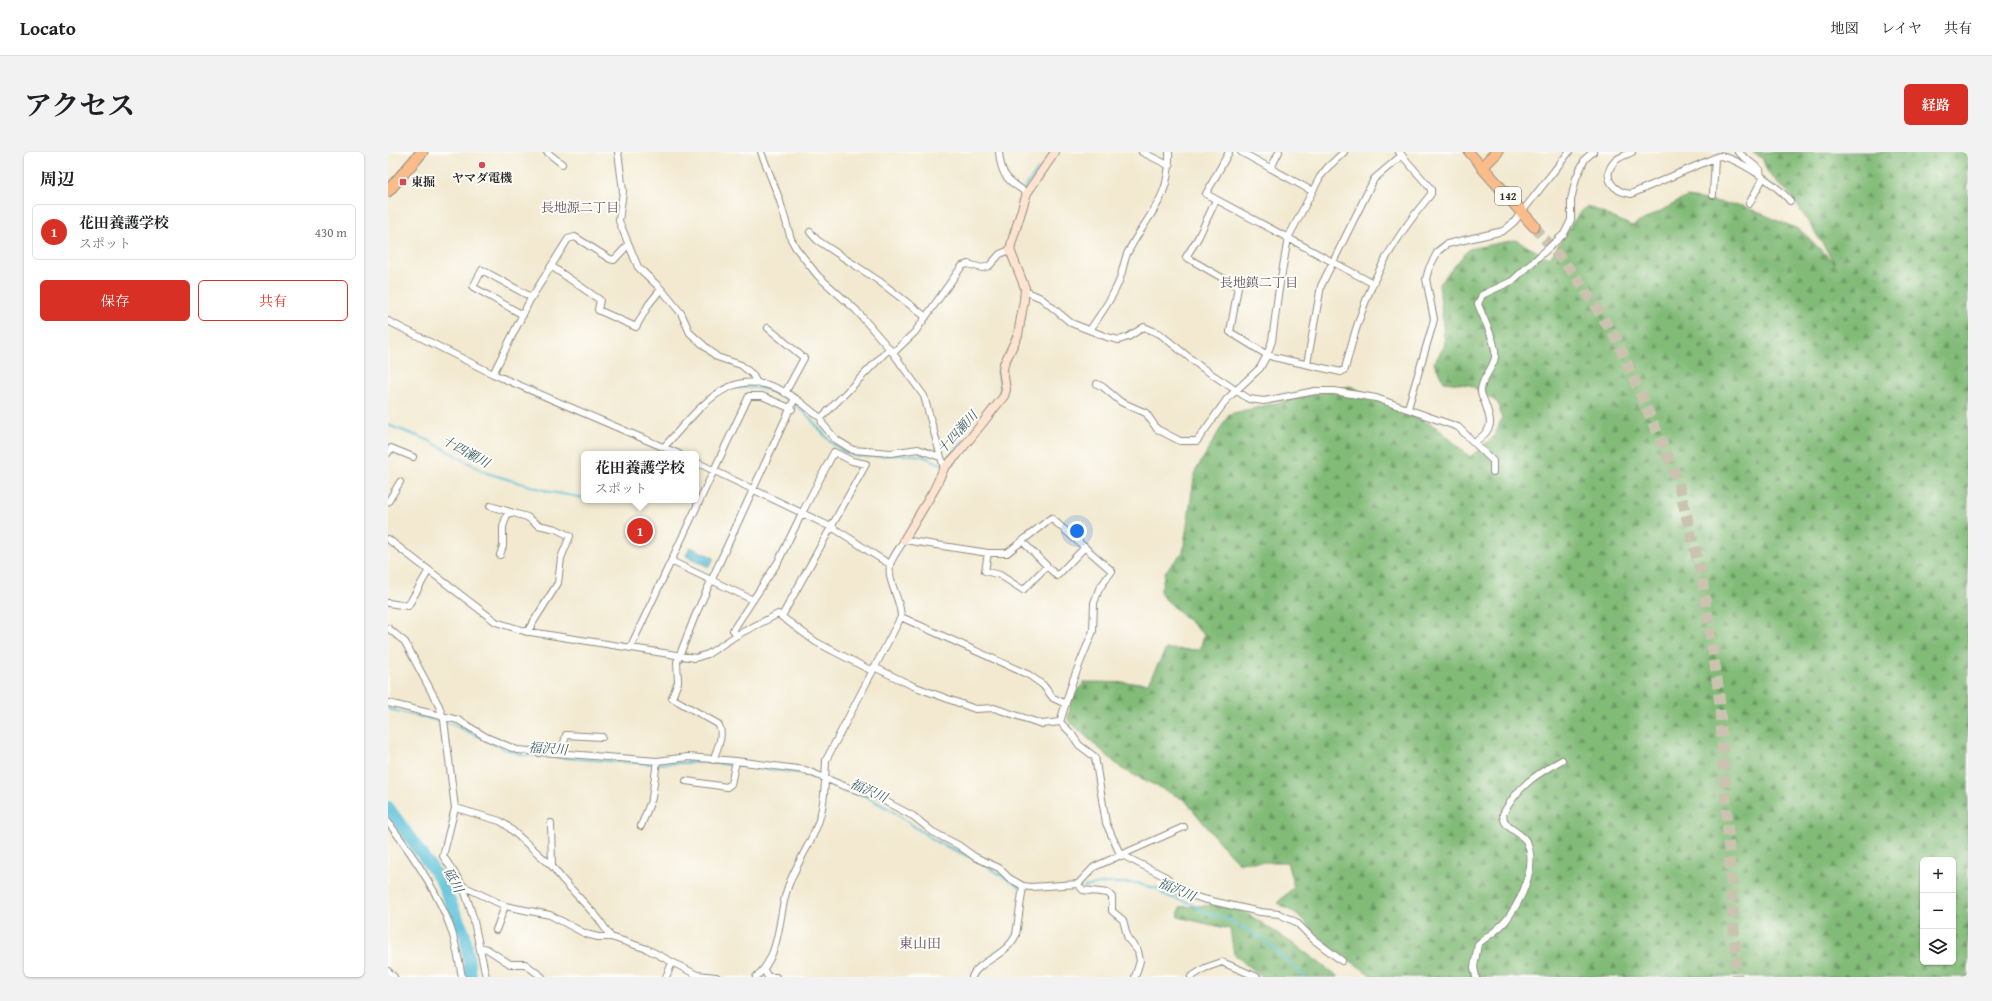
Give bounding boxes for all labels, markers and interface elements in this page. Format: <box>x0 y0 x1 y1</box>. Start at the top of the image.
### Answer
text: Locato <box>20 14 76 42</box>
text: 地図 <box>1831 18 1859 38</box>
text: レイヤ <box>1881 18 1922 38</box>
text: 共有 <box>1944 18 1972 38</box>
text: アクセス <box>24 84 135 125</box>
button: 経路 <box>1904 84 1968 125</box>
marker: ヤマダ電機 <box>477 160 487 170</box>
text: 周辺 <box>40 166 74 191</box>
place label: ヤマダ電機 <box>452 169 512 186</box>
place label: 東掘 <box>411 173 435 190</box>
marker: 東掘 <box>398 177 408 187</box>
road number: 142 <box>1495 187 1521 205</box>
district label: 長地源二丁目 <box>541 198 619 217</box>
text: 花田養護学校 <box>79 212 169 233</box>
text: 1 <box>51 223 57 242</box>
text: 430 m <box>315 223 347 242</box>
text: スポット <box>79 234 131 253</box>
district label: 長地鎮二丁目 <box>1220 273 1298 292</box>
button: 保存 <box>40 280 190 321</box>
button: 共有 <box>198 280 348 321</box>
water label: 十四瀬川 <box>933 405 983 458</box>
water label: 十四瀬川 <box>438 431 495 473</box>
popup <box>581 451 699 503</box>
text: 花田養護学校 <box>595 457 685 478</box>
text: スポット <box>595 479 647 498</box>
pin: 1 <box>627 516 653 546</box>
your location <box>1067 521 1087 541</box>
water label: 福沢川 <box>528 738 570 759</box>
water label: 福沢川 <box>847 774 892 808</box>
map controls <box>1920 857 1956 965</box>
button: + <box>1920 857 1956 893</box>
water label: 砥川 <box>439 864 469 898</box>
water label: 福沢川 <box>1155 873 1200 907</box>
button: − <box>1920 893 1956 929</box>
button: layers <box>1920 929 1956 965</box>
district label: 東山田 <box>899 933 941 953</box>

